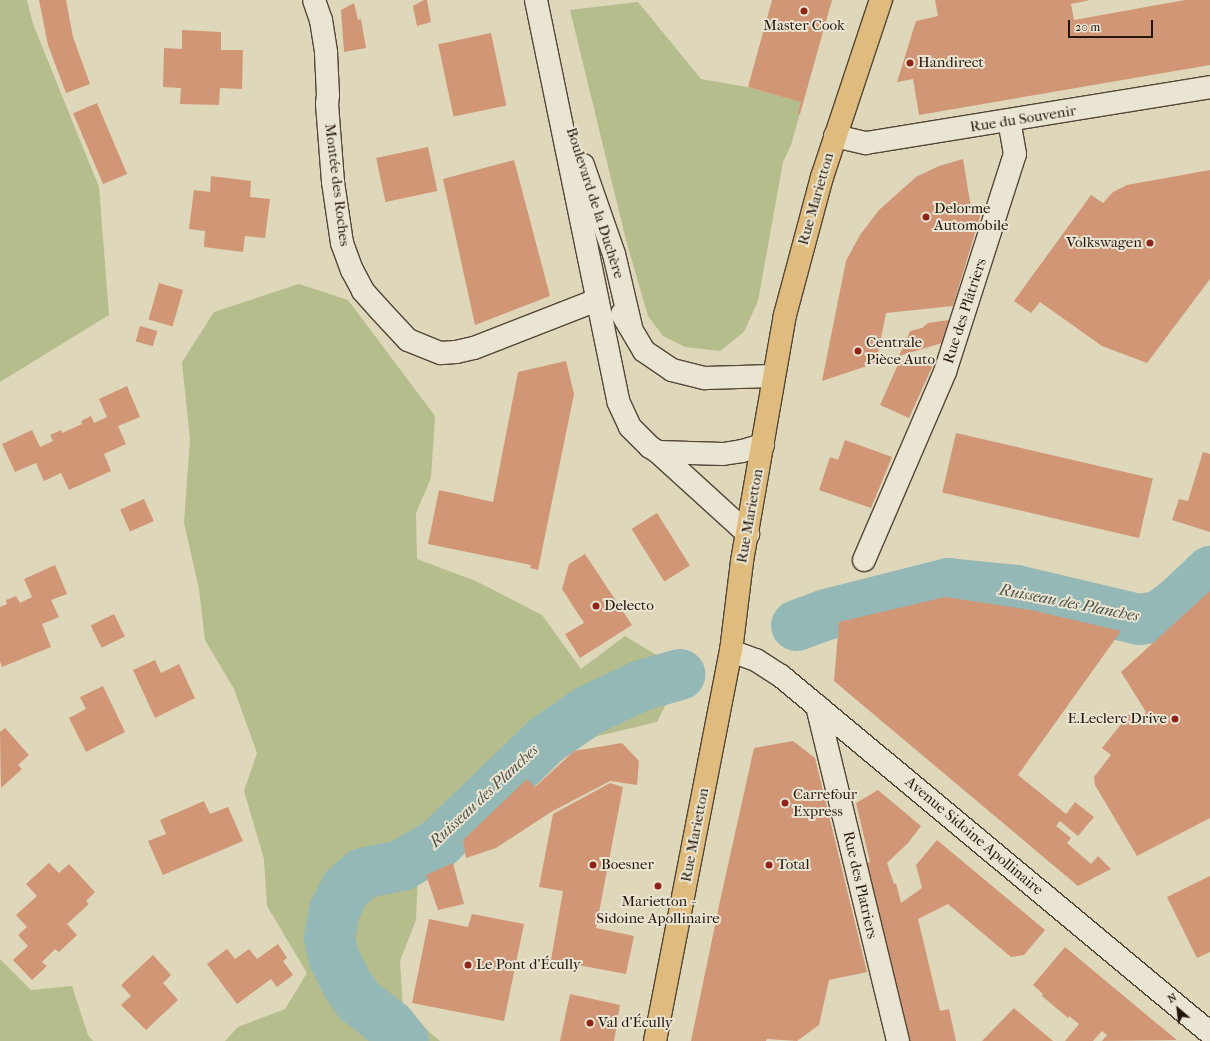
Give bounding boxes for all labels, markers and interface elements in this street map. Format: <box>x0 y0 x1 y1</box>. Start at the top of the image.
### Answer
marker: Master Cook <box>799 6 809 16</box>
scale bar <box>1070 12 1155 38</box>
place label: Master Cook <box>763 17 845 35</box>
text: 20 m <box>1075 20 1100 34</box>
place label: Handirect <box>918 54 984 72</box>
marker: Handirect <box>905 58 915 68</box>
street label: Rue du Souvenir <box>969 102 1077 136</box>
street label: Montée des Roches <box>321 123 353 247</box>
street label: Boulevard de la Duchère <box>562 125 628 281</box>
street label: Rue Marietton <box>794 151 838 247</box>
place label: Delorme Automobile <box>934 199 1009 234</box>
marker: Delorme Automobile <box>921 212 931 222</box>
place label: Volkswagen <box>1066 234 1142 252</box>
marker: Volkswagen <box>1145 238 1155 248</box>
street label: Rue des Plâtriers <box>940 256 990 366</box>
place label: Centrale Pièce Auto <box>866 333 935 368</box>
marker: Centrale Pièce Auto <box>853 346 863 356</box>
street label: Rue Marietton <box>733 467 767 565</box>
water label: Ruisseau des Planches <box>998 580 1140 626</box>
place label: Delecto <box>604 597 654 615</box>
marker: Delecto <box>591 601 601 611</box>
place label: E.Leclerc Drive <box>1068 710 1167 728</box>
marker: E.Leclerc Drive <box>1170 714 1180 724</box>
water label: Ruisseau des Planches <box>426 741 542 851</box>
street label: Avenue Sidoine Apollinaire <box>901 773 1047 899</box>
place label: Carrefour Express <box>793 785 857 820</box>
street label: Rue Marietton <box>677 786 713 884</box>
marker: Carrefour Express <box>780 798 790 808</box>
street label: Rue des Platriers <box>839 830 881 940</box>
place label: Boesner <box>601 856 654 874</box>
place label: Total <box>777 856 810 874</box>
marker: Boesner <box>588 860 598 870</box>
marker: Total <box>764 860 774 870</box>
marker: Marietton - Sidoine Apollinaire <box>653 881 663 891</box>
place label: Marietton - Sidoine Apollinaire <box>596 892 720 927</box>
place label: Le Pont d'Écully <box>476 956 581 974</box>
marker: Le Pont d'Écully <box>463 960 473 970</box>
north arrow <box>1158 989 1198 1029</box>
text: N <box>1165 990 1179 1006</box>
place label: Val d'Écully <box>598 1014 673 1032</box>
marker: Val d'Écully <box>585 1018 595 1028</box>

